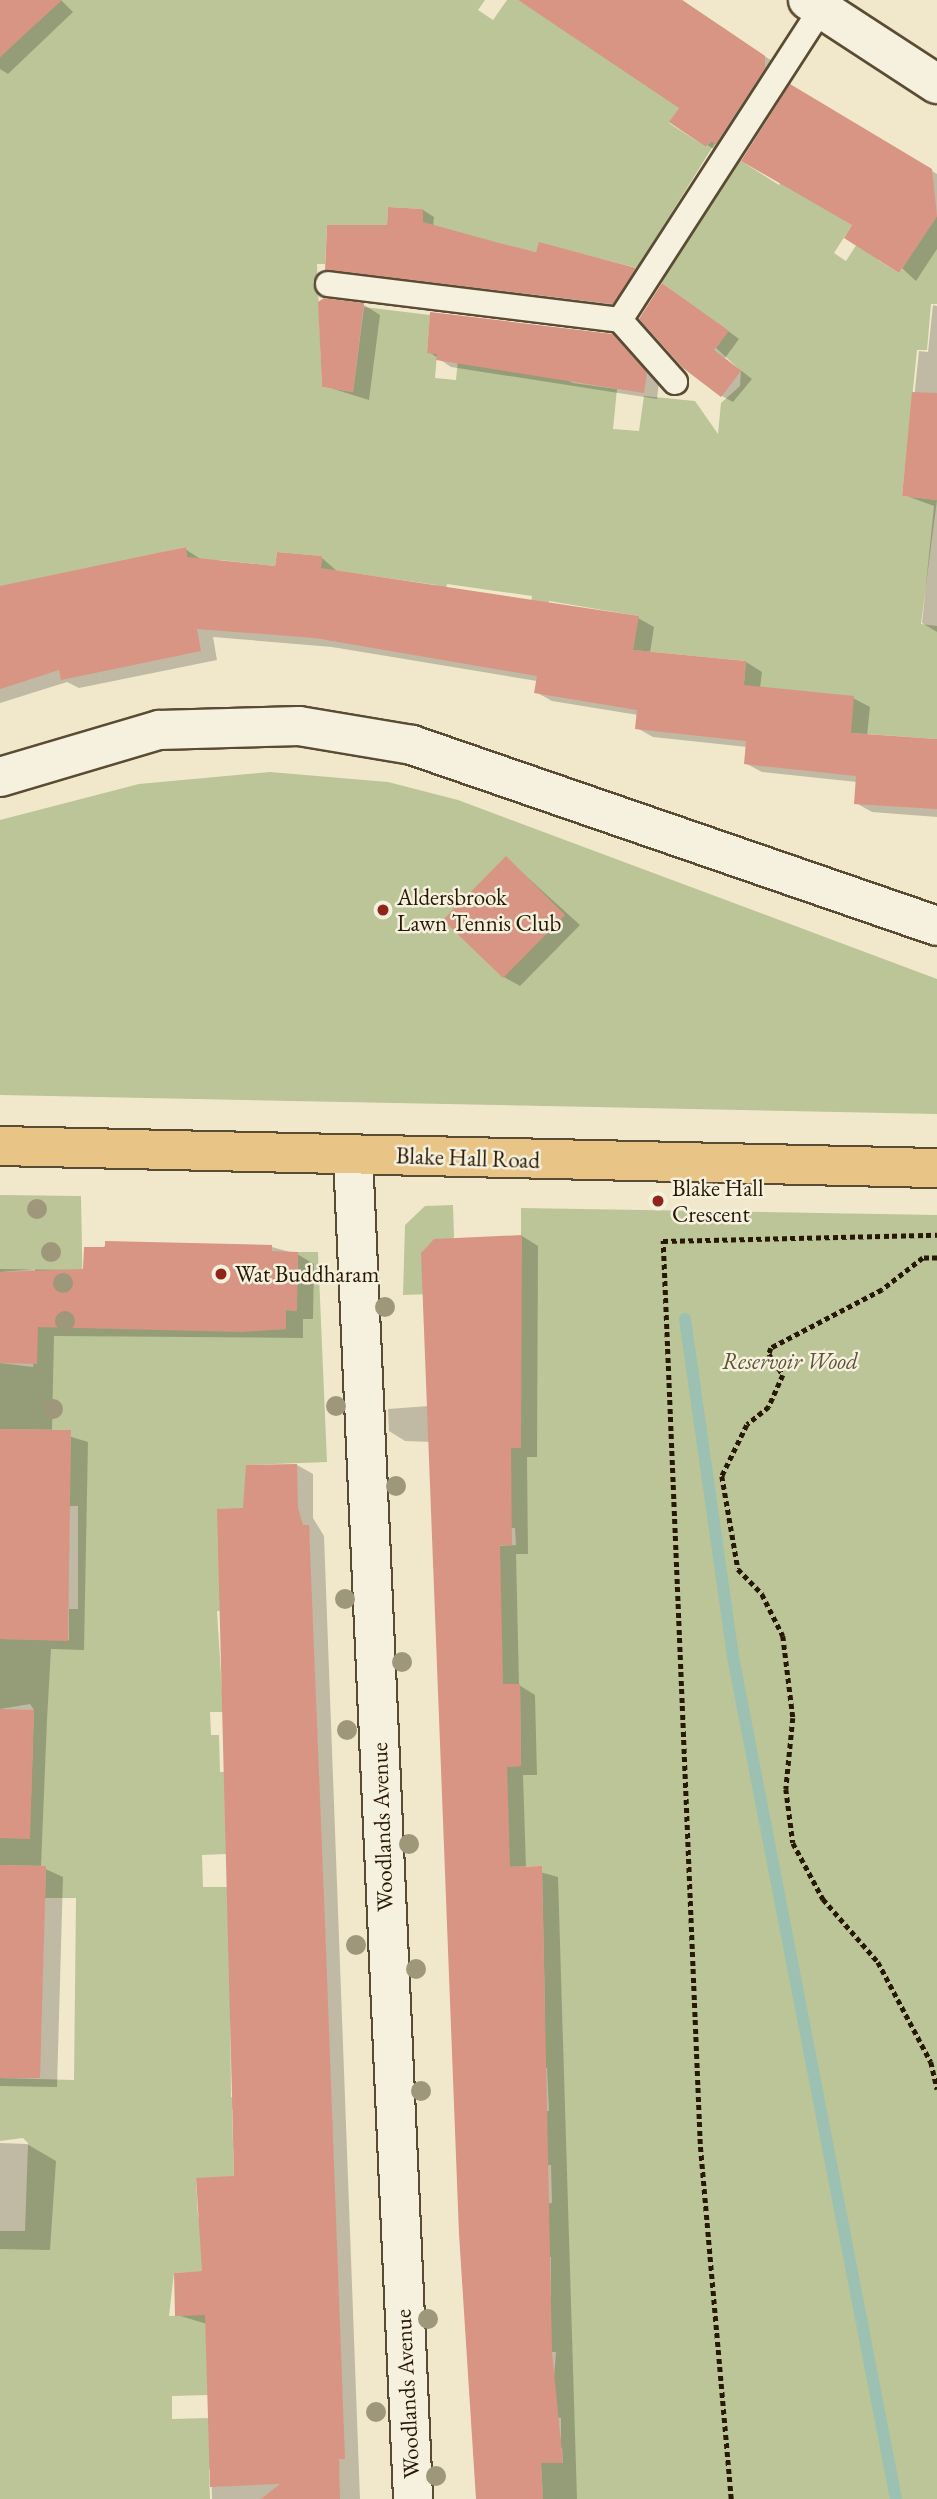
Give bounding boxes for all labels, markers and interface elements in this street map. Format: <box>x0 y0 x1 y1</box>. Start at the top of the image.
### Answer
place label: Aldersbrook Lawn Tennis Club <box>397 883 561 937</box>
marker: Aldersbrook Lawn Tennis Club <box>375 902 391 918</box>
street label: Blake Hall Road <box>395 1142 541 1174</box>
place label: Blake Hall Crescent <box>672 1174 763 1228</box>
marker: Blake Hall Crescent <box>650 1193 666 1209</box>
place label: Wat Buddharam <box>235 1260 379 1288</box>
marker: Wat Buddharam <box>213 1266 229 1282</box>
park label: Reservoir Wood <box>722 1347 858 1375</box>
street label: Woodlands Avenue <box>365 1742 399 1912</box>
street label: Woodlands Avenue <box>389 2309 425 2479</box>

